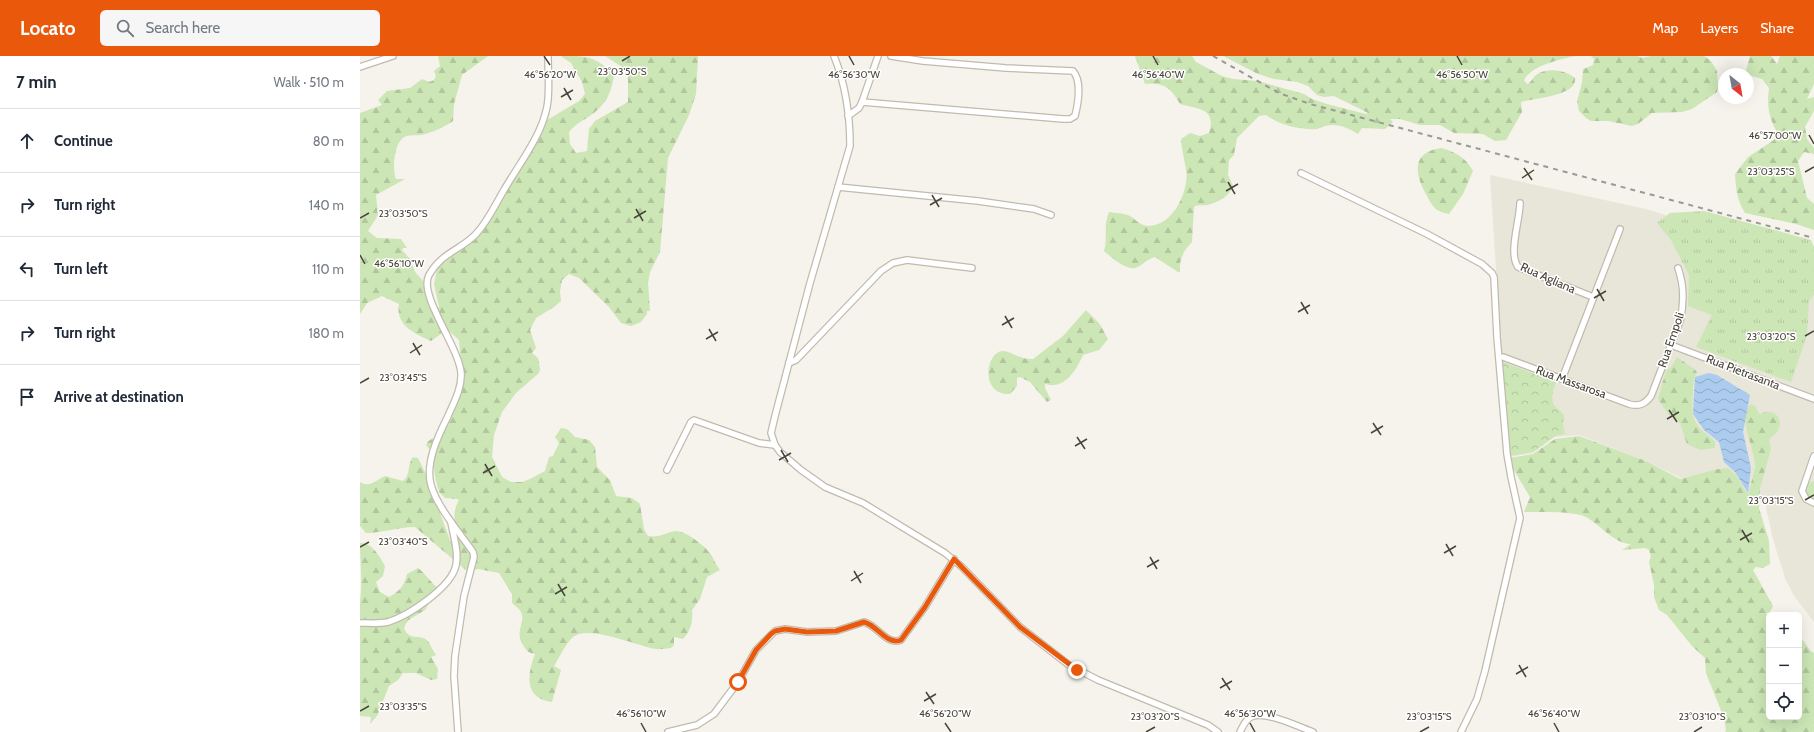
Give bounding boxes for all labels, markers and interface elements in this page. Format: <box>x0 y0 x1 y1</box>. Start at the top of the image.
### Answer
search box <box>100 10 380 46</box>
text: Locato <box>20 17 76 40</box>
icon: search <box>114 17 136 39</box>
text: Search here <box>146 19 220 37</box>
text: Map <box>1653 19 1678 37</box>
text: Layers <box>1700 19 1738 37</box>
text: Share <box>1760 19 1794 37</box>
text: 23°03'50"S <box>597 65 647 78</box>
text: 46°56'20"W <box>524 68 577 81</box>
text: 46°56'30"W <box>828 68 881 81</box>
text: 46°56'40"W <box>1132 68 1185 81</box>
text: 46°56'50"W <box>1436 68 1489 81</box>
north arrow <box>1718 68 1754 104</box>
text: 7 min <box>16 72 57 92</box>
text: Walk · 510 m <box>273 74 344 90</box>
text: 46°57'00"W <box>1748 129 1802 142</box>
icon: ahead <box>16 130 38 152</box>
text: Continue <box>54 132 113 150</box>
text: 80 m <box>313 133 344 149</box>
text: 23°03'25"S <box>1747 165 1795 178</box>
icon: right <box>16 194 38 216</box>
text: Turn right <box>54 196 115 214</box>
text: 140 m <box>309 197 344 213</box>
text: 23°03'50"S <box>378 207 428 220</box>
text: 46°56'10"W <box>374 257 425 270</box>
icon: left <box>16 258 38 280</box>
street label: Rua Agliana <box>1518 259 1578 296</box>
text: Turn left <box>54 260 108 278</box>
text: 110 m <box>312 261 344 277</box>
street label: Rua Empoli <box>1654 310 1687 369</box>
icon: right <box>16 322 38 344</box>
text: Turn right <box>54 324 115 342</box>
text: 180 m <box>308 325 344 341</box>
text: 23°03'20"S <box>1747 330 1796 343</box>
street label: Rua Pietrasanta <box>1704 351 1782 393</box>
street label: Rua Massarosa <box>1534 362 1609 401</box>
text: 23°03'45"S <box>379 371 427 384</box>
icon: arrive <box>16 386 38 408</box>
text: Arrive at destination <box>54 388 184 406</box>
text: 23°03'15"S <box>1748 494 1794 507</box>
text: 23°03'40"S <box>378 535 428 548</box>
map controls <box>1766 612 1802 720</box>
button: + <box>1766 612 1802 648</box>
button: − <box>1766 648 1802 684</box>
route end <box>1068 661 1086 679</box>
route start <box>729 673 747 691</box>
button: locate <box>1766 684 1802 720</box>
text: 23°03'35"S <box>379 700 427 713</box>
text: 46°56'10"W <box>616 707 667 720</box>
text: 46°56'20"W <box>919 707 972 720</box>
text: 46°56'30"W <box>1224 707 1277 720</box>
text: 46°56'40"W <box>1528 707 1581 720</box>
text: 23°03'20"S <box>1131 710 1180 723</box>
text: 23°03'15"S <box>1406 710 1452 723</box>
text: 23°03'10"S <box>1679 710 1726 723</box>

